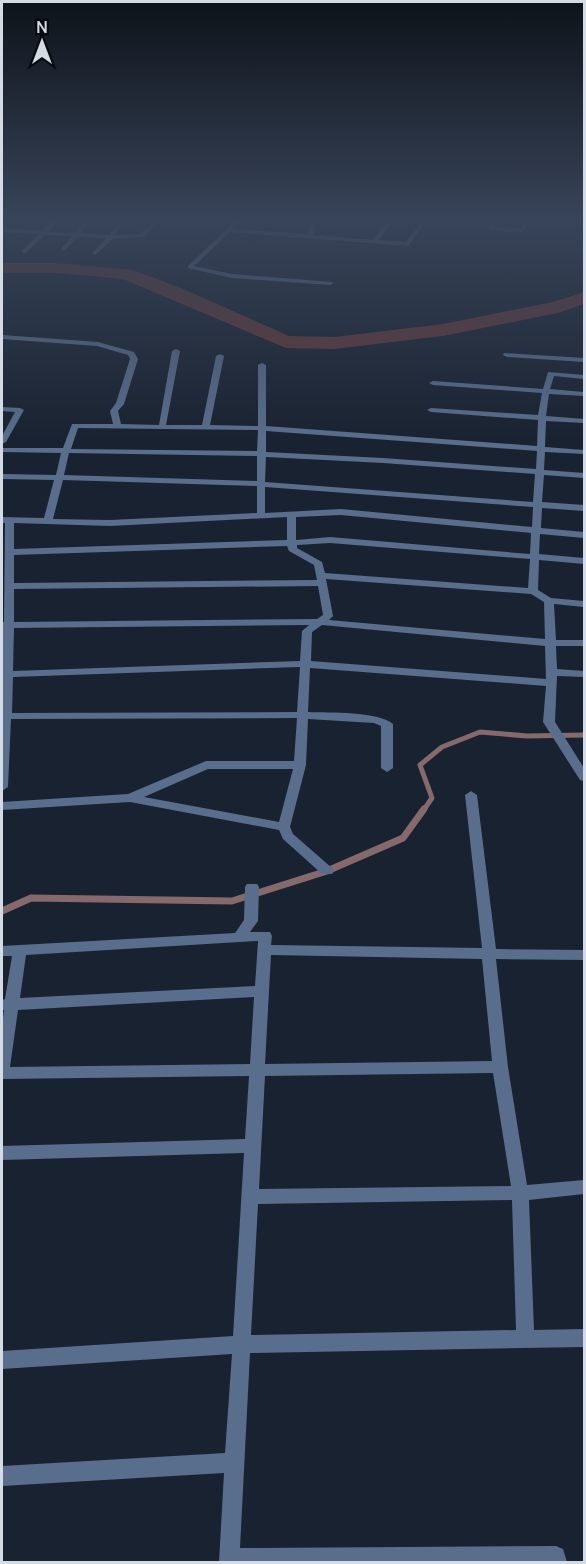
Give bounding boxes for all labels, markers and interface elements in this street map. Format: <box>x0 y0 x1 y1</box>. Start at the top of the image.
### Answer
north arrow <box>12 12 72 72</box>
text: N <box>36 16 48 38</box>

